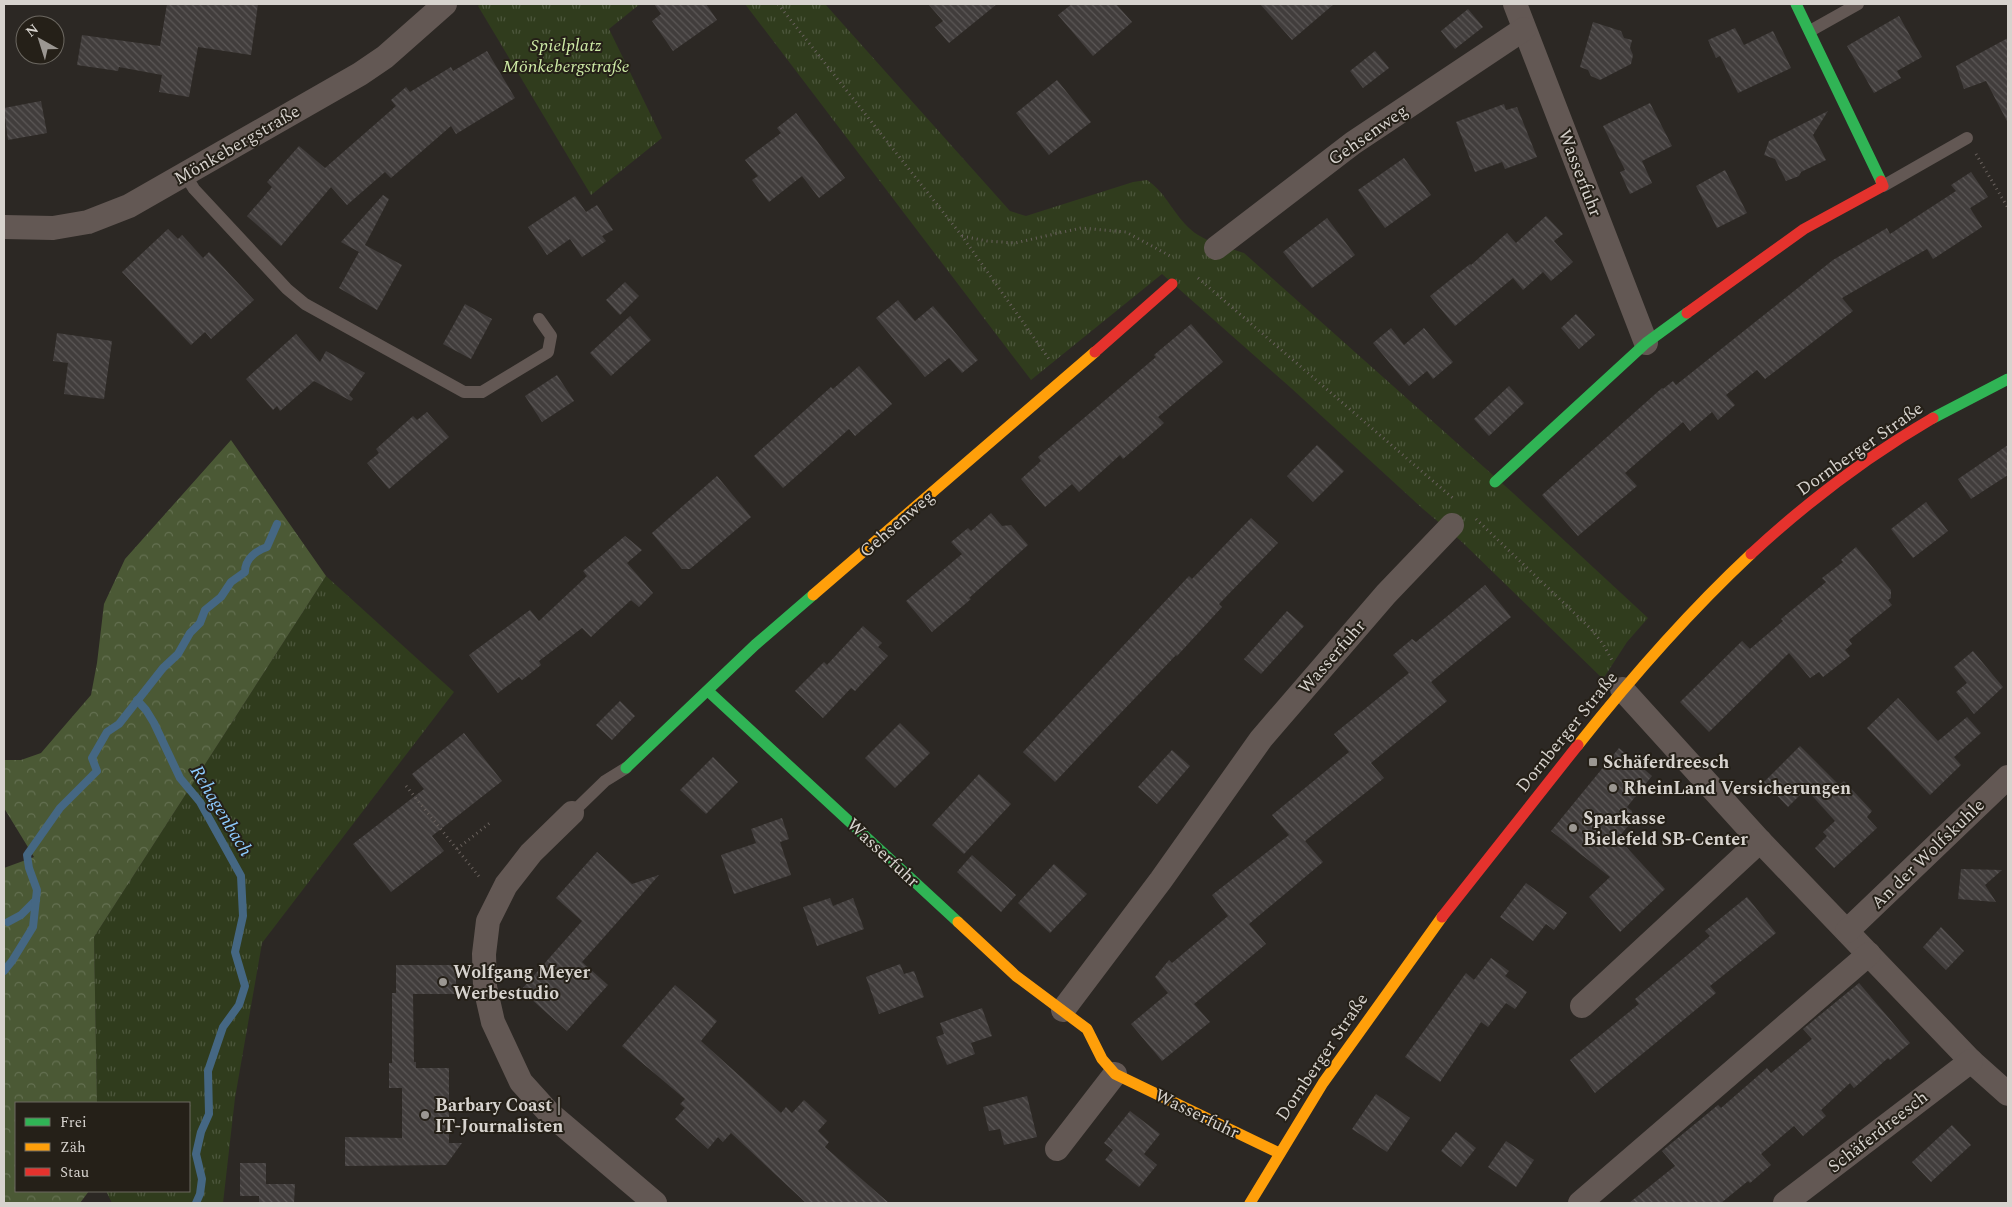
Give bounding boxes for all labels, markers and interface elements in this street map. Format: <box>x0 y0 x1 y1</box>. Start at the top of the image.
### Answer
north arrow <box>15 15 65 65</box>
text: N <box>21 19 43 42</box>
park label: Spielplatz Mönkebergstraße <box>503 32 630 80</box>
street label: Mönkebergstraße <box>169 98 305 192</box>
street label: Gehsenweg <box>1323 98 1413 172</box>
street label: Wasserfuhr <box>1551 126 1609 220</box>
street label: Dornberger Straße <box>1791 395 1929 503</box>
street label: Gehsenweg <box>853 484 941 564</box>
street label: Wasserfuhr <box>1292 614 1372 700</box>
street label: Dornberger Straße <box>1510 666 1624 798</box>
place label: Schäferdreesch <box>1603 749 1729 776</box>
marker: Schäferdreesch <box>1587 756 1599 768</box>
water label: Rehagenbach <box>182 760 260 863</box>
place label: RheinLand Versicherungen <box>1623 775 1851 802</box>
marker: RheinLand Versicherungen <box>1607 782 1619 794</box>
street label: An der Wolfskuhle <box>1865 792 1991 916</box>
place label: Sparkasse Bielefeld SB-Center <box>1583 805 1748 853</box>
street label: Wasserfuhr <box>840 812 926 894</box>
marker: Sparkasse Bielefeld SB-Center <box>1567 822 1579 834</box>
place label: Wolfgang Meyer Werbestudio <box>453 959 590 1007</box>
marker: Wolfgang Meyer Werbestudio <box>437 976 449 988</box>
street label: Dornberger Straße <box>1269 988 1375 1126</box>
street label: Wasserfuhr <box>1150 1082 1244 1146</box>
street label: Schäferdreesch <box>1822 1084 1934 1180</box>
place label: Barbary Coast | IT-Journalisten <box>435 1092 563 1140</box>
legend <box>15 1102 190 1192</box>
marker: Barbary Coast | IT-Journalisten <box>419 1109 431 1121</box>
text: Frei <box>60 1111 87 1134</box>
text: Zäh <box>60 1136 86 1159</box>
text: Stau <box>60 1161 89 1184</box>

